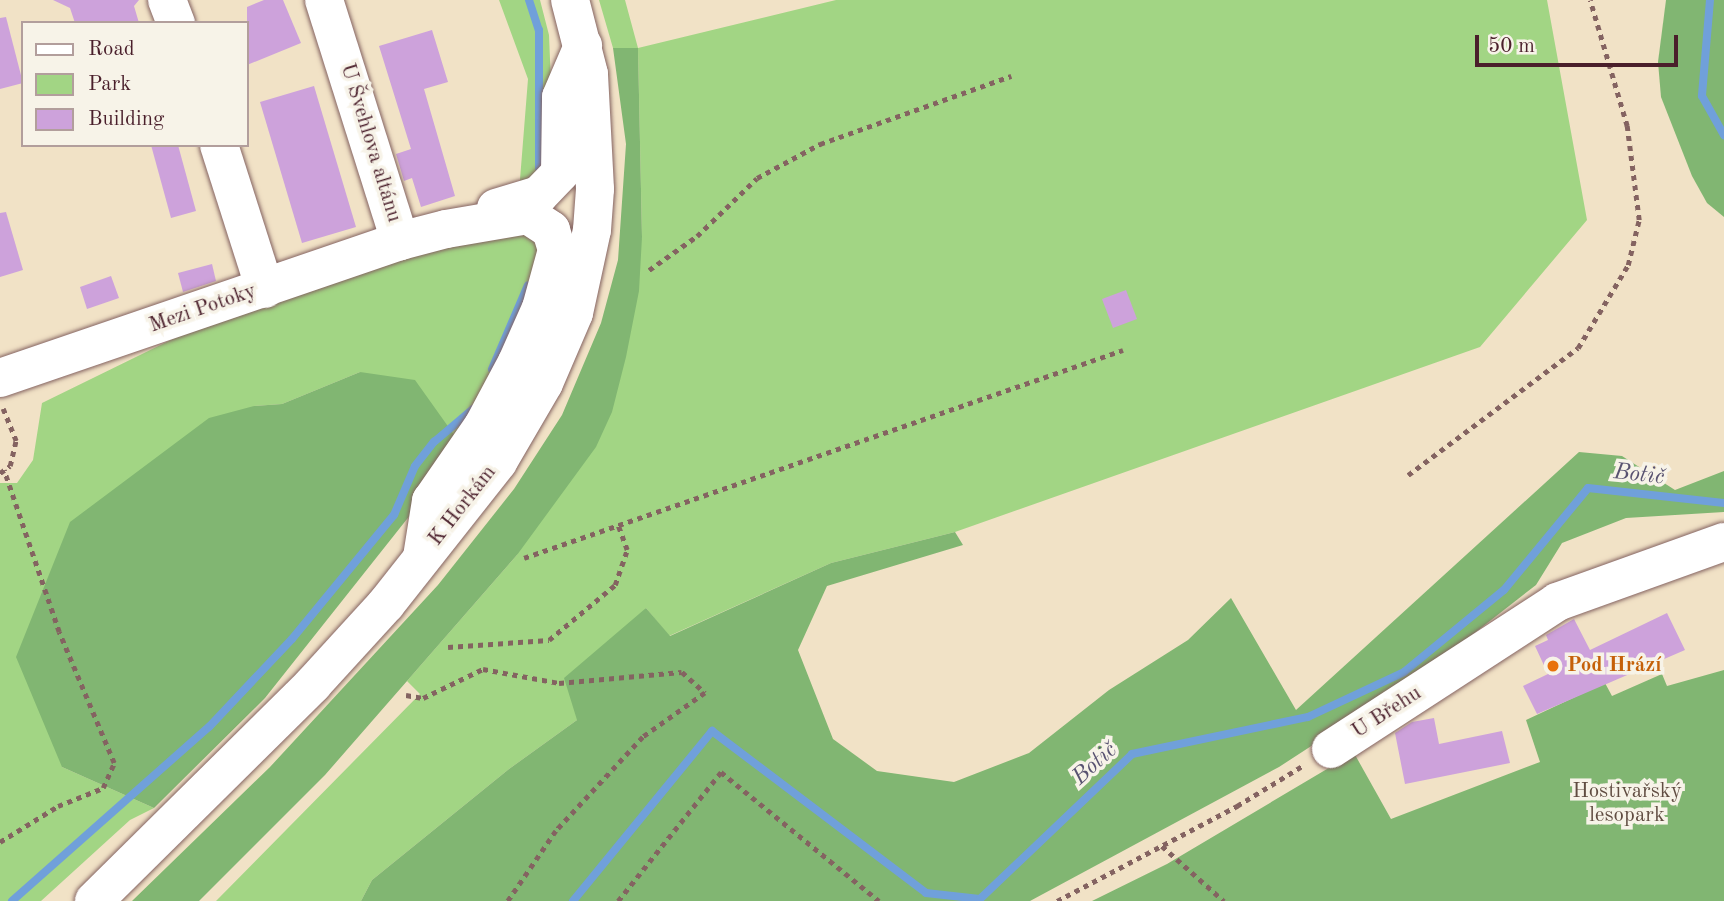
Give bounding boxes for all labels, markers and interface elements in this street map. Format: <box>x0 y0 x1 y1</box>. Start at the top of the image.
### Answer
legend <box>21 21 248 147</box>
scale bar <box>1479 21 1682 65</box>
text: 50 m <box>1488 36 1535 57</box>
text: Road <box>88 39 135 60</box>
street label: U Švehlova altánu <box>334 61 406 225</box>
text: Park <box>88 74 131 95</box>
text: Building <box>88 109 164 130</box>
street label: Mezi Potoky <box>146 279 260 339</box>
water label: Botič <box>1612 459 1666 491</box>
street label: K Horkám <box>424 461 502 551</box>
place label: Pod Hrází <box>1567 653 1661 679</box>
marker: Pod Hrází <box>1545 658 1561 674</box>
street label: U Břehu <box>1348 681 1426 745</box>
water label: Botič <box>1067 737 1123 791</box>
park label: Hostivařský lesopark <box>1572 779 1682 829</box>

